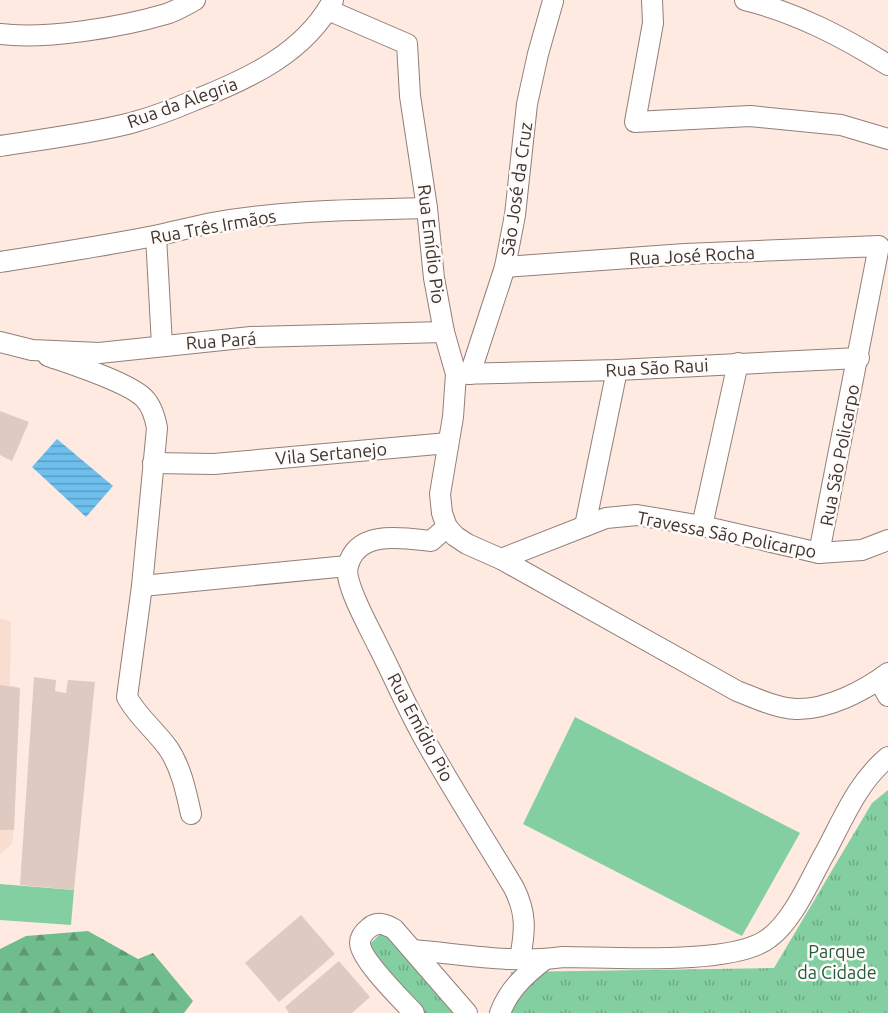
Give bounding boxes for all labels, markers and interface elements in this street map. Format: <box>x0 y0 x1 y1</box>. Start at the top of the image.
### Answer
street label: Rua da Alegria <box>124 73 240 131</box>
street label: São José da Cruz <box>497 121 535 257</box>
street label: Rua Emídio Pio <box>415 183 449 305</box>
street label: Rua Três Irmãos <box>148 205 278 247</box>
street label: Rua José Rocha <box>629 242 755 268</box>
street label: Rua Pará <box>185 328 257 352</box>
street label: Rua São Raui <box>605 354 709 380</box>
street label: Rua São Policarpo <box>815 382 863 528</box>
street label: Vila Sertanejo <box>274 438 388 468</box>
street label: Travessa São Policarpo <box>636 507 818 561</box>
street label: Rua Emídio Pio <box>384 669 458 785</box>
park label: Parque da Cidade <box>797 941 877 982</box>

